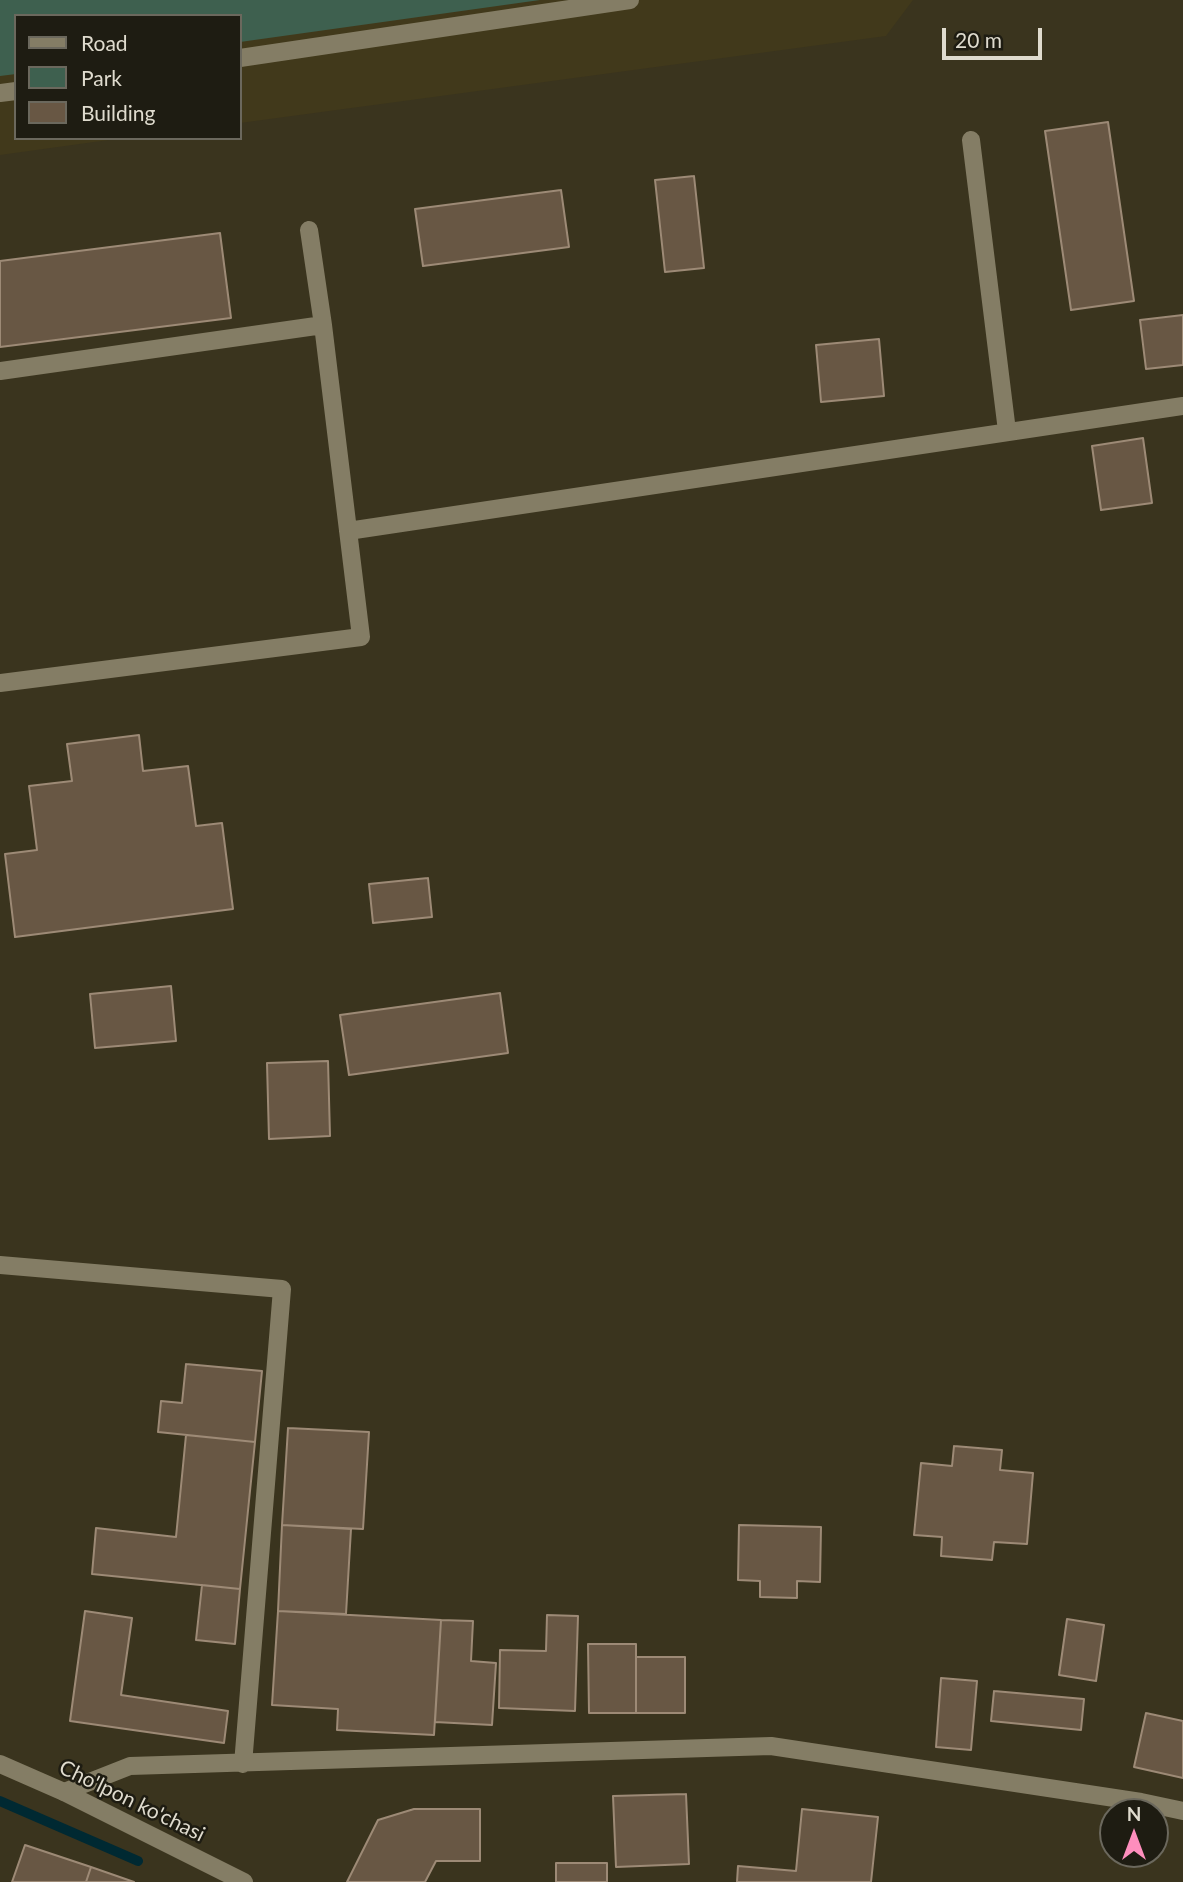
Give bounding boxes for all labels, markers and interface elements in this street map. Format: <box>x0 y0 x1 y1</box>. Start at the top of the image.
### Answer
legend <box>14 14 242 140</box>
scale bar <box>945 14 1045 58</box>
text: 20 m <box>955 27 1002 52</box>
text: Road <box>81 30 128 55</box>
text: Park <box>81 65 122 90</box>
text: Building <box>81 100 156 125</box>
street label: Cho'lpon ko'chasi <box>55 1755 209 1847</box>
north arrow <box>1099 1798 1169 1868</box>
text: N <box>1127 1802 1141 1825</box>

